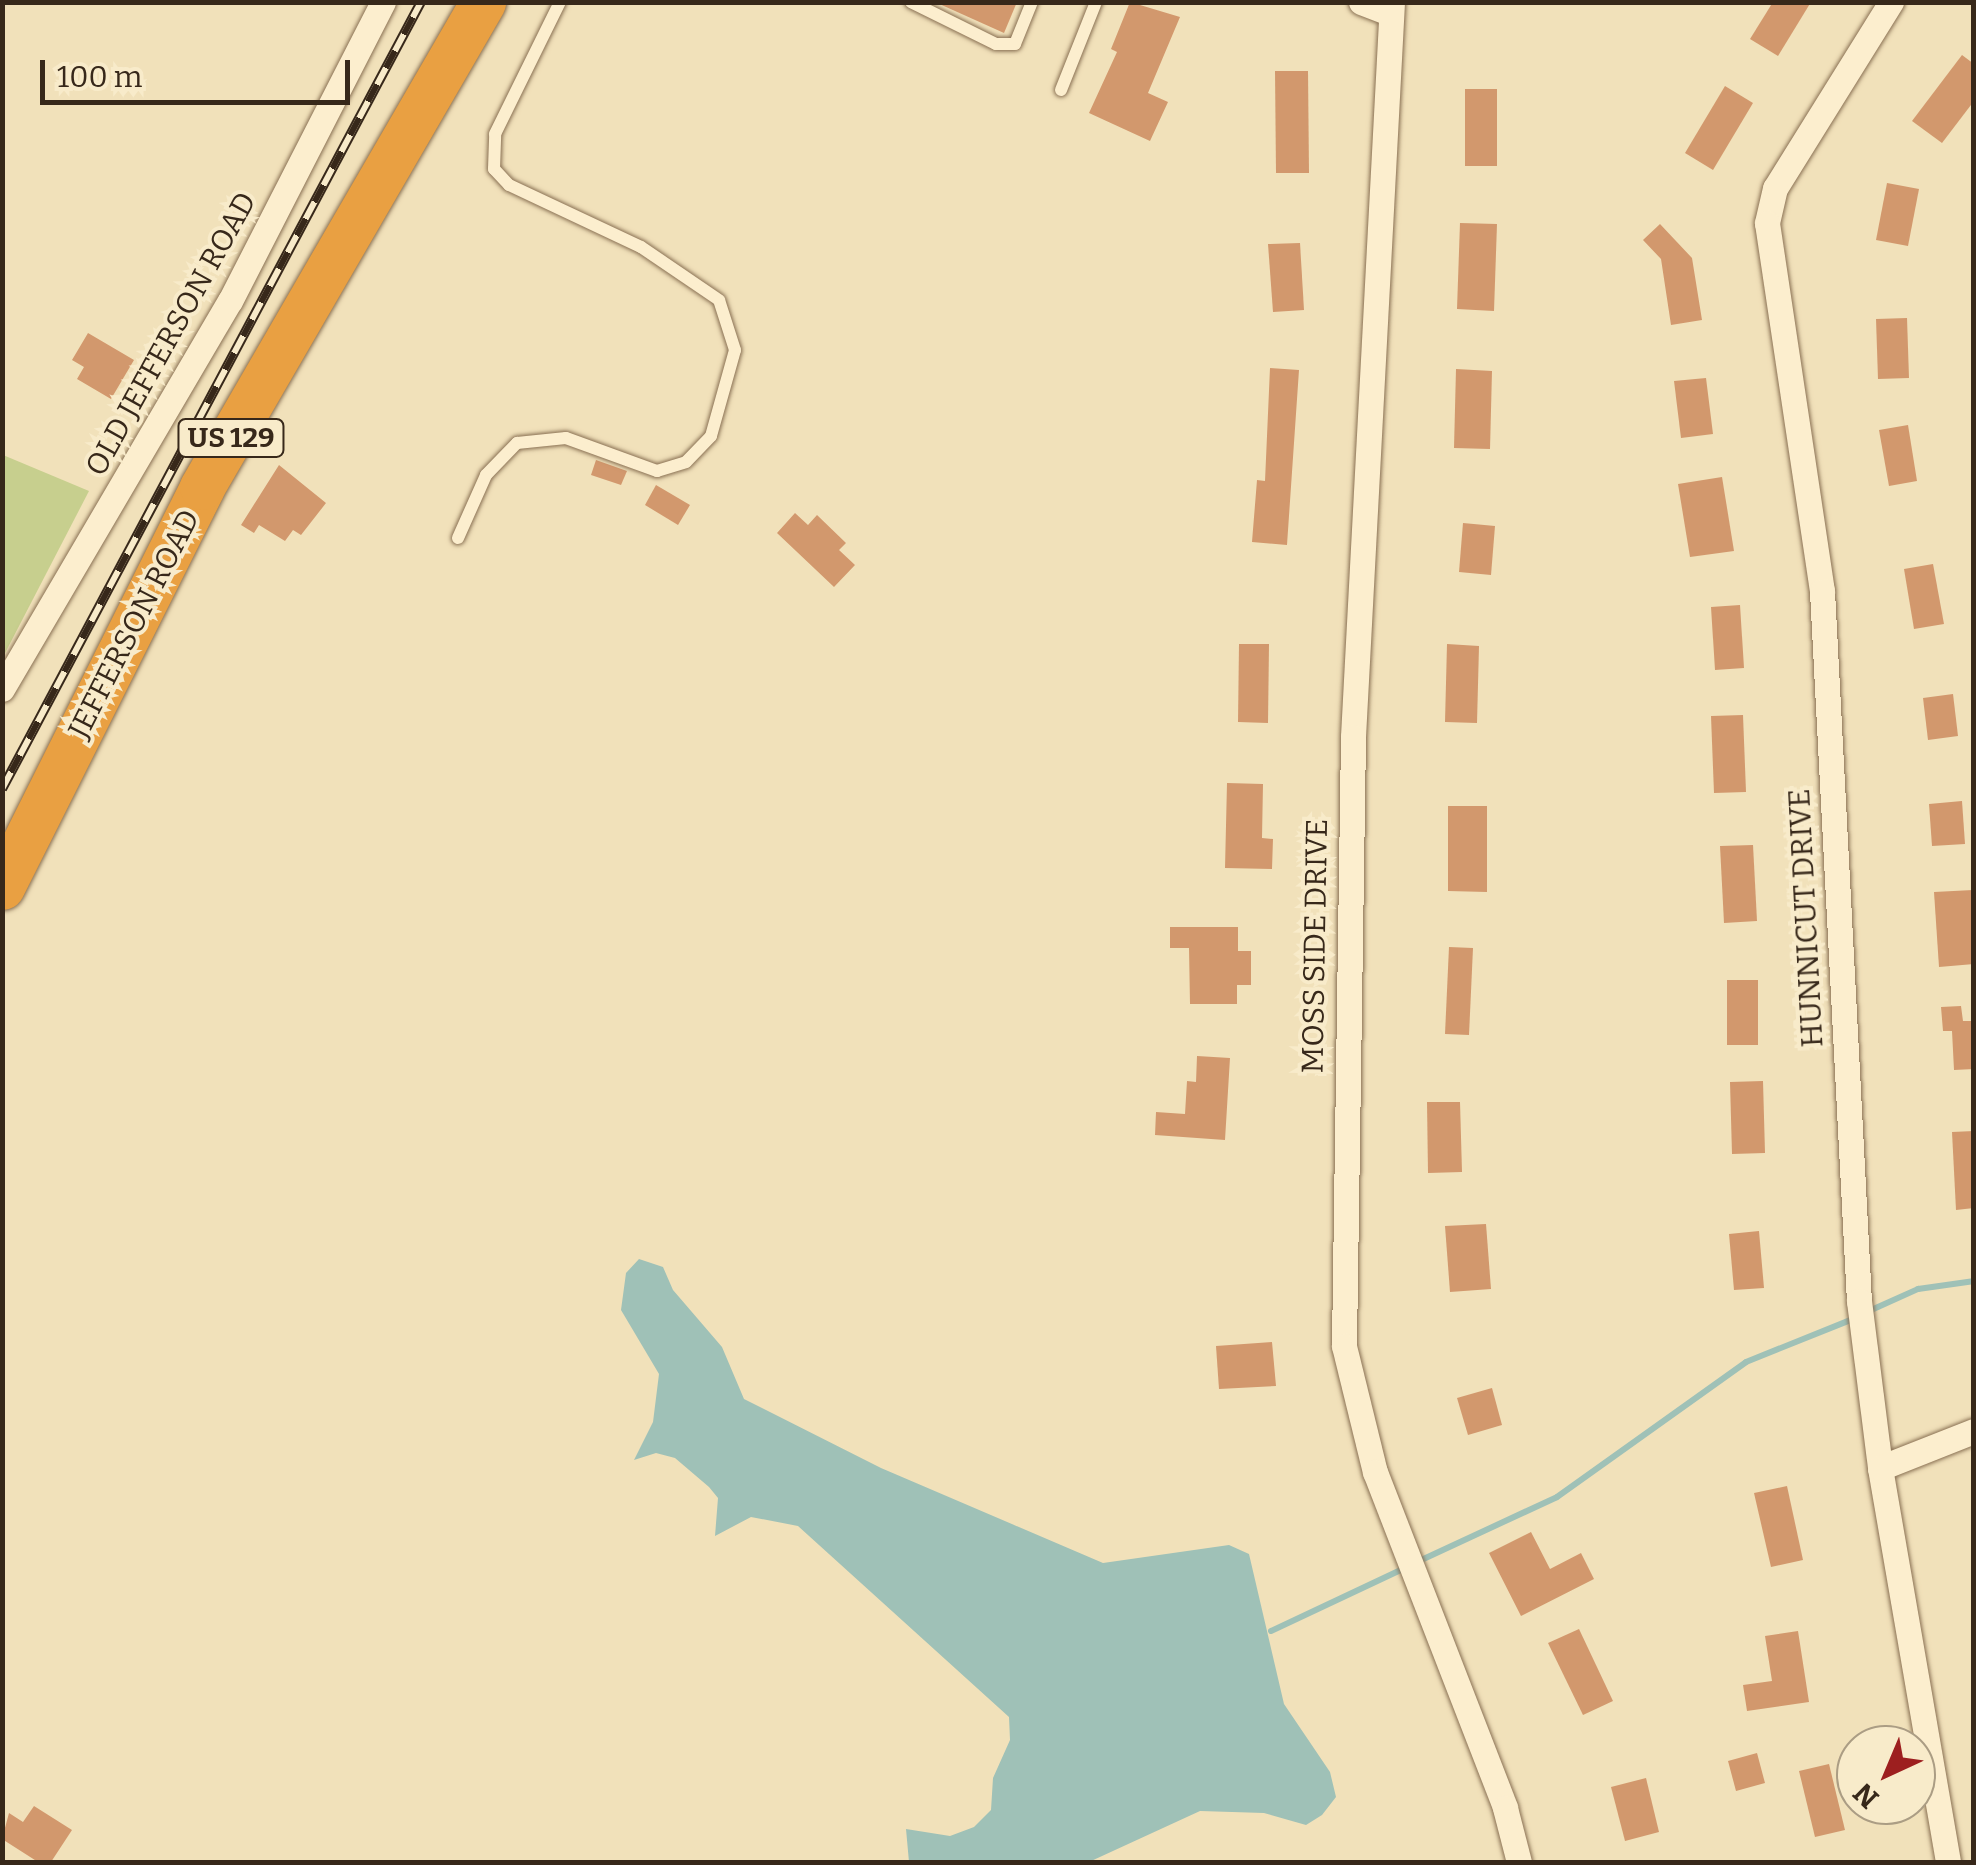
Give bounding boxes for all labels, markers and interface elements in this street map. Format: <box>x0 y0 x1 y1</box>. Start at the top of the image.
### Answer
scale bar <box>45 40 355 102</box>
text: 100 m <box>57 59 142 95</box>
street label: OLD JEFFERSON ROAD <box>78 186 264 482</box>
road number: US 129 <box>176 415 286 461</box>
street label: JEFFERSON ROAD <box>61 504 207 744</box>
street label: HUNNICUT DRIVE <box>1781 788 1831 1048</box>
street label: MOSS SIDE DRIVE <box>1295 818 1335 1074</box>
north arrow <box>1836 1725 1936 1825</box>
text: N <box>1847 1776 1885 1815</box>

